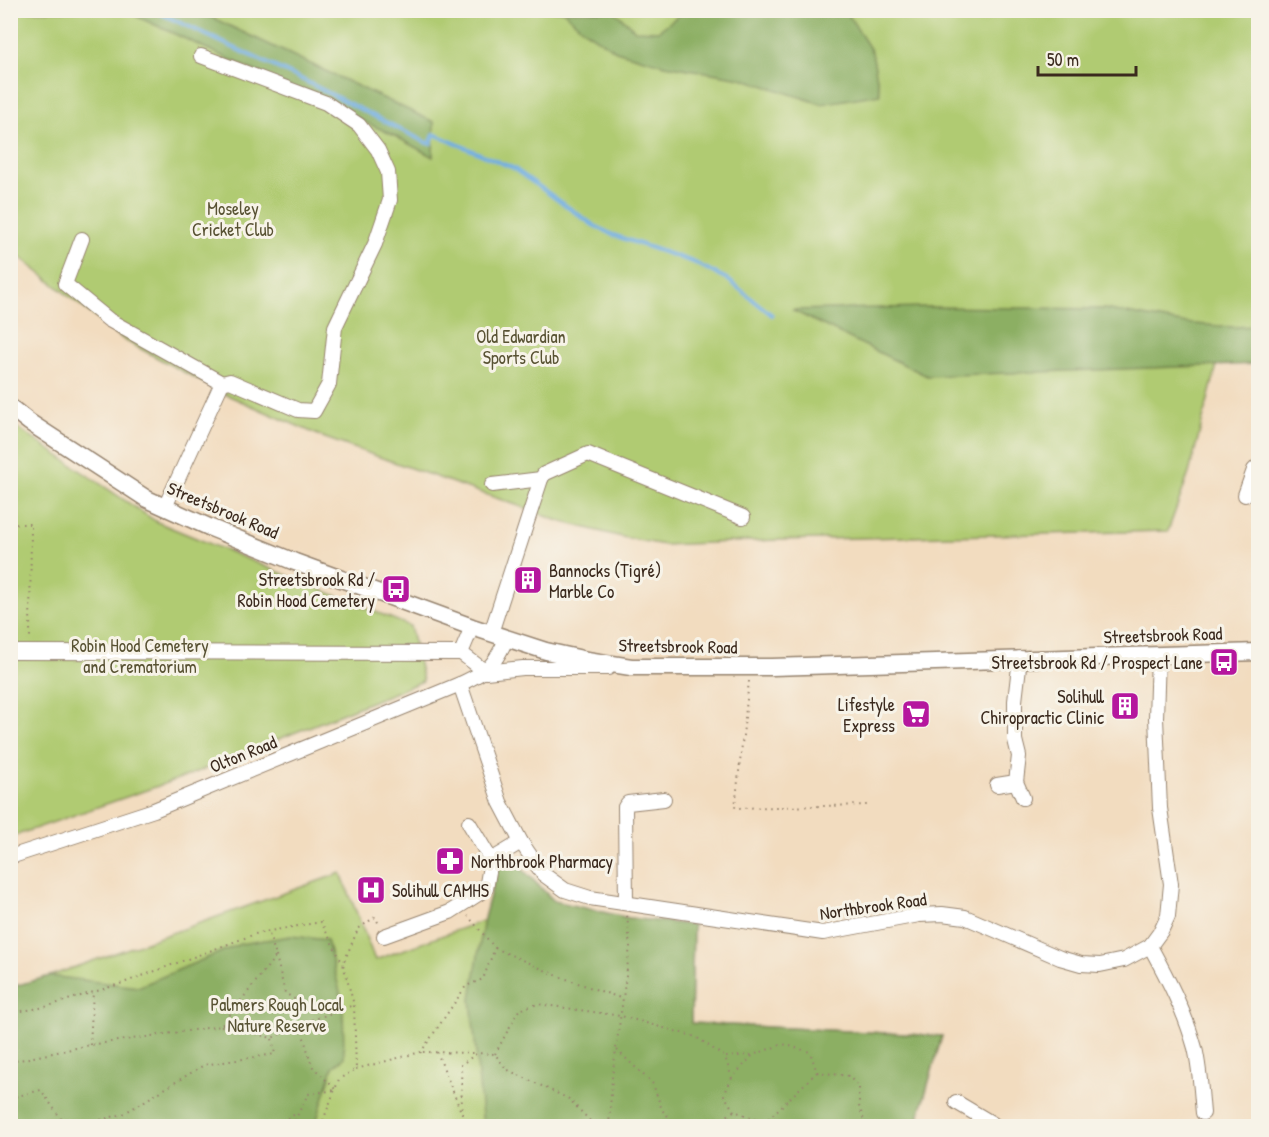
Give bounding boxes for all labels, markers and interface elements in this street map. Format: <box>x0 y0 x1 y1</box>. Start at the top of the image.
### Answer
scale bar <box>1038 39 1136 77</box>
text: 50 m <box>1047 47 1079 72</box>
park label: Moseley Cricket Club <box>192 196 274 242</box>
park label: Old Edwardian Sports Club <box>476 324 566 370</box>
street label: Streetsbrook Road <box>163 475 283 545</box>
place label: Bannocks (Tigré) Marble Co <box>549 558 661 604</box>
building icon: Bannocks (Tigré) Marble Co <box>512 564 544 596</box>
place label: Streetsbrook Rd / Robin Hood Cemetery <box>237 567 375 613</box>
bus stop icon: Streetsbrook Rd / Robin Hood Cemetery <box>380 573 412 605</box>
street label: Streetsbrook Road <box>1103 620 1223 650</box>
street label: Streetsbrook Road <box>618 632 738 660</box>
park label: Robin Hood Cemetery and Crematorium <box>71 633 209 679</box>
bus stop icon: Streetsbrook Rd / Prospect Lane <box>1208 646 1240 678</box>
place label: Streetsbrook Rd / Prospect Lane <box>992 650 1203 675</box>
place label: Solihull Chiropractic Clinic <box>981 684 1104 730</box>
building icon: Solihull Chiropractic Clinic <box>1109 690 1141 722</box>
place label: Lifestyle Express <box>838 692 895 738</box>
supermarket icon: Lifestyle Express <box>900 698 932 730</box>
street label: Olton Road <box>206 729 280 779</box>
pharmacy icon: Northbrook Pharmacy <box>434 845 466 877</box>
place label: Northbrook Pharmacy <box>471 849 613 874</box>
hospital icon: Solihull CAMHS <box>355 874 387 906</box>
place label: Solihull CAMHS <box>392 878 489 903</box>
street label: Northbrook Road <box>818 886 928 926</box>
park label: Palmers Rough Local Nature Reserve <box>210 992 344 1038</box>

